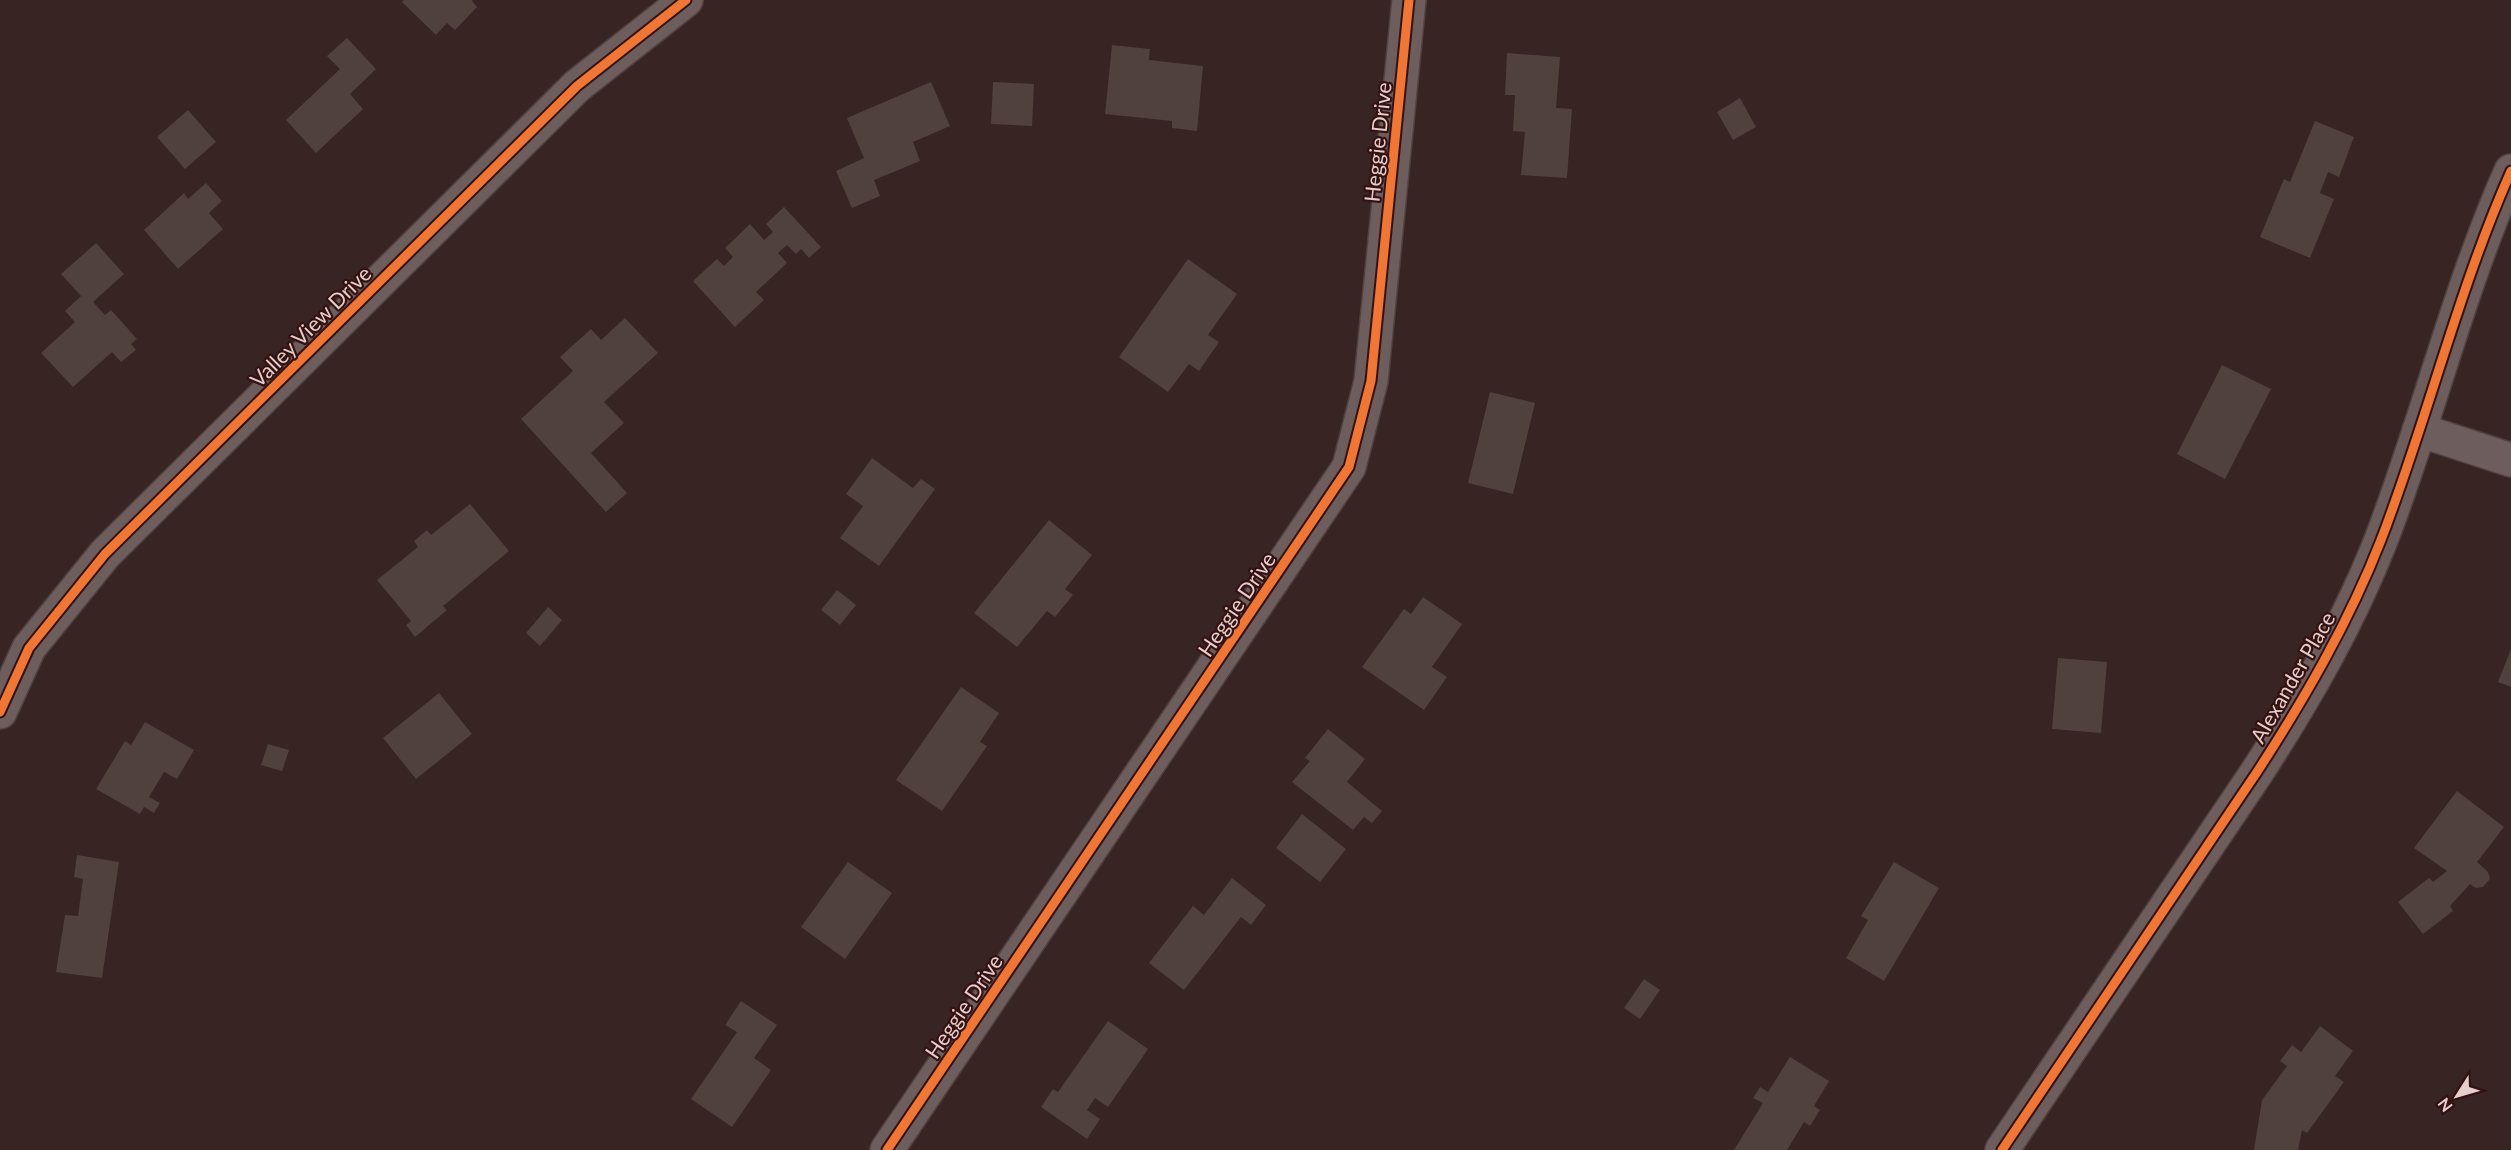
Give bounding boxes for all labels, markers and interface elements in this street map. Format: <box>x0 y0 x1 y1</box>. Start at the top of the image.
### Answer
street label: Heggie Drive <box>1358 81 1396 203</box>
street label: Valley View Drive <box>244 260 376 392</box>
street label: Heggie Drive <box>1192 547 1280 661</box>
street label: Alexander Place <box>2244 607 2340 747</box>
street label: Heggie Drive <box>919 949 1007 1063</box>
north arrow <box>2427 1066 2487 1126</box>
text: N <box>2433 1095 2456 1116</box>

